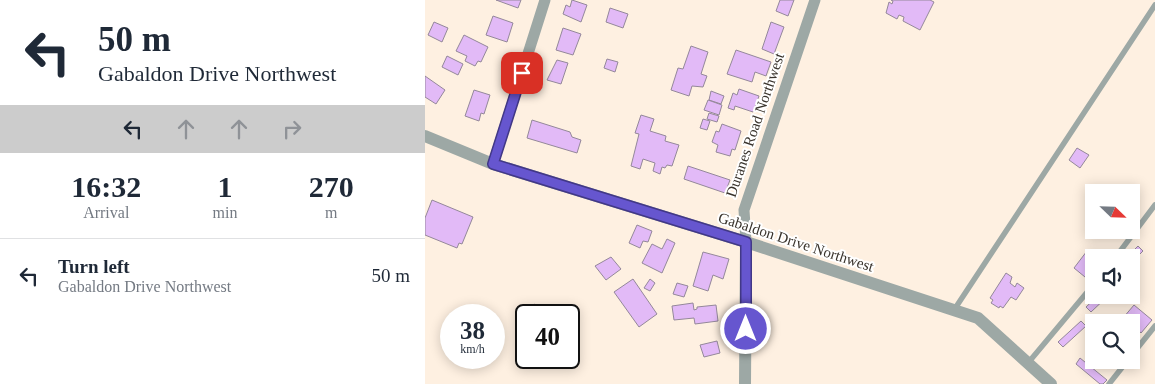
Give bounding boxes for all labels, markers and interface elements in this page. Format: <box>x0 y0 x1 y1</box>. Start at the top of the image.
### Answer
icon: left <box>15 20 80 85</box>
text: 50 m <box>98 20 171 59</box>
street label: Duranes Road Northwest <box>723 50 788 199</box>
pin <box>501 52 543 94</box>
icon: arrive <box>508 59 536 87</box>
text: Gabaldon Drive Northwest <box>98 61 336 86</box>
icon: left <box>119 115 147 143</box>
icon: ahead <box>172 115 200 143</box>
icon: ahead <box>225 115 253 143</box>
icon: right <box>278 115 306 143</box>
text: 16:32 <box>71 170 141 203</box>
text: 1 <box>217 170 232 203</box>
text: 270 <box>309 170 354 203</box>
north arrow <box>1085 184 1140 239</box>
map controls <box>1085 184 1140 369</box>
text: Arrival <box>83 204 129 221</box>
text: min <box>213 204 237 221</box>
text: m <box>325 204 337 221</box>
street label: Gabaldon Drive Northwest <box>716 209 877 275</box>
button: sound <box>1085 249 1140 304</box>
text: Turn left <box>58 256 130 277</box>
icon: left <box>15 262 43 290</box>
text: 50 m <box>371 265 410 286</box>
text: Gabaldon Drive Northwest <box>58 278 231 295</box>
position arrow <box>719 302 771 354</box>
speed limit sign: 40 <box>515 304 580 369</box>
button: search <box>1085 314 1140 369</box>
text: 38 <box>460 317 485 344</box>
text: km/h <box>460 342 485 356</box>

